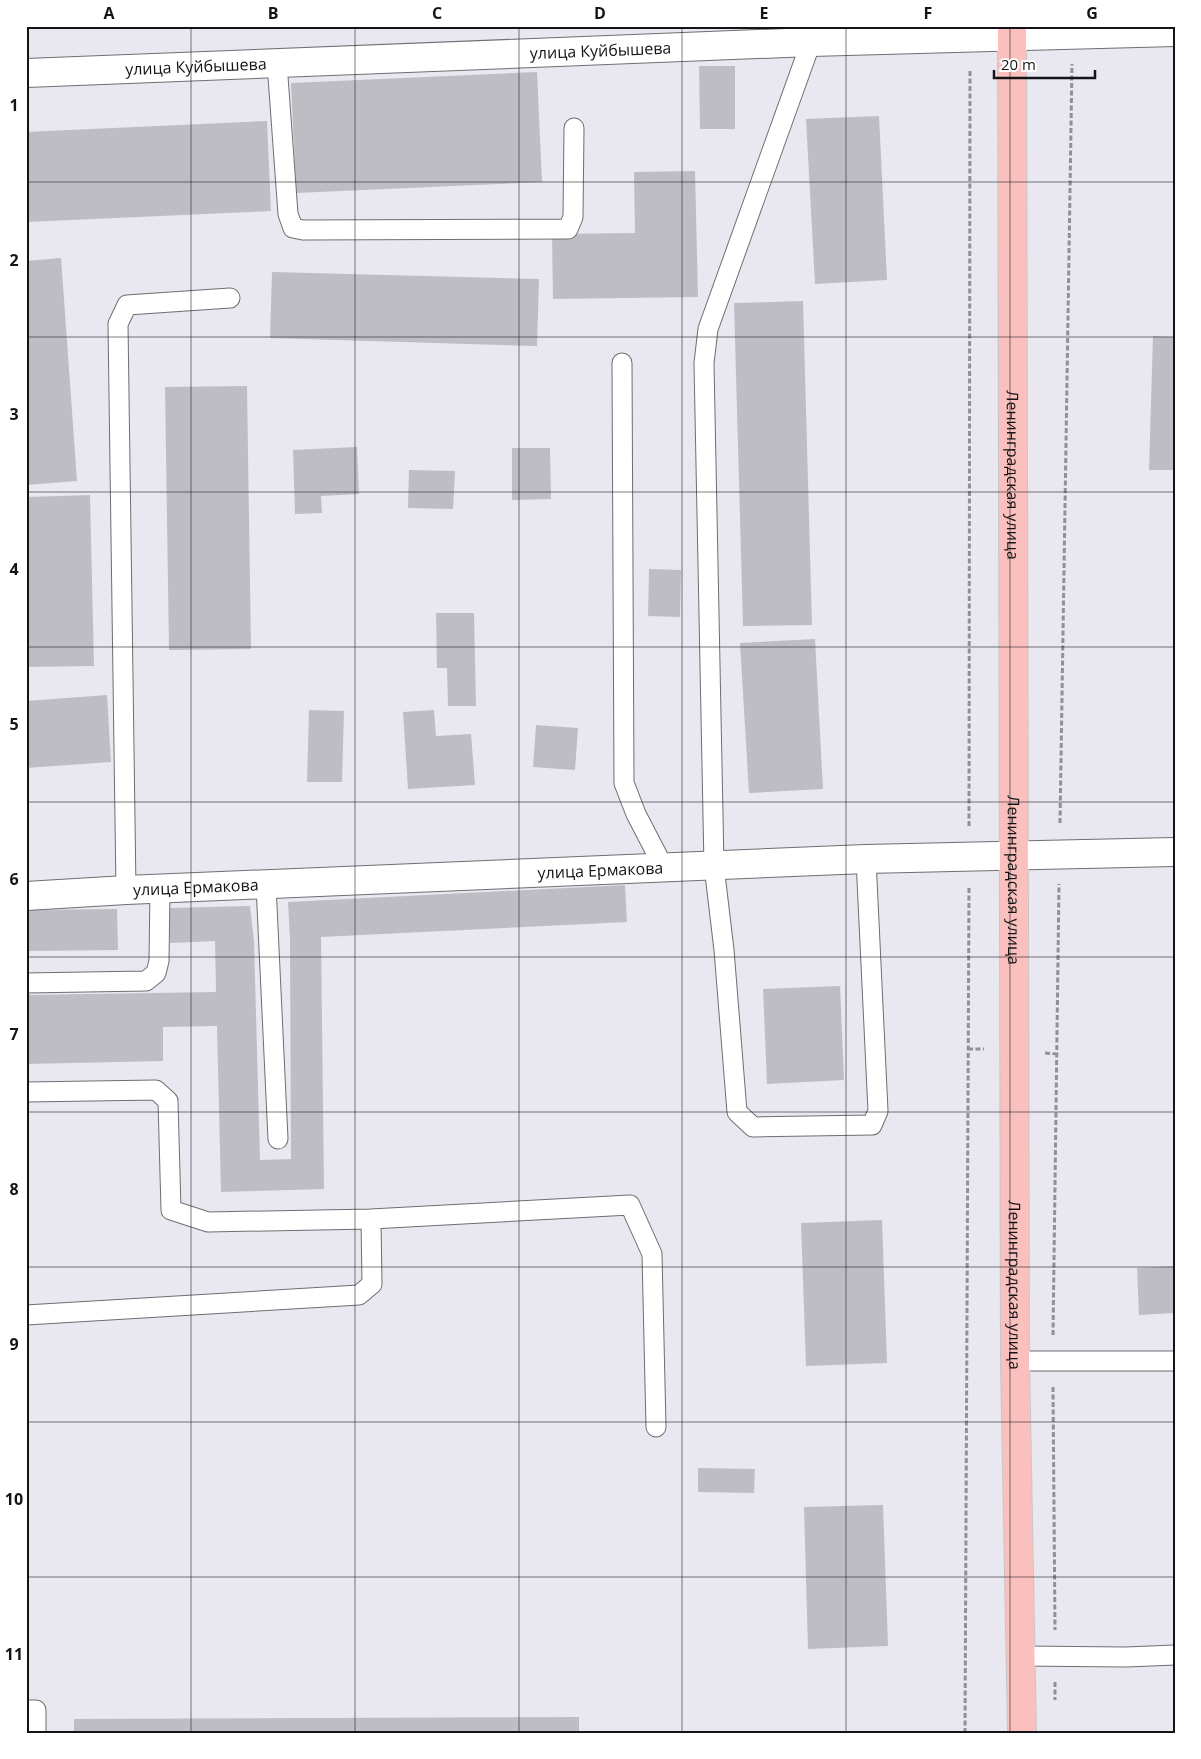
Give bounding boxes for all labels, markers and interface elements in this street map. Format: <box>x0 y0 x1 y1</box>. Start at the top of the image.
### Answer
text: A <box>103 2 115 24</box>
text: B <box>268 2 278 24</box>
text: C <box>432 2 442 24</box>
text: D <box>594 2 606 24</box>
text: E <box>760 2 769 24</box>
text: F <box>924 2 932 24</box>
text: G <box>1086 2 1098 24</box>
street label: улица Куйбышева <box>529 37 672 64</box>
scale bar <box>994 48 1095 80</box>
street label: улица Куйбышева <box>125 53 267 80</box>
text: 20 m <box>1001 54 1036 74</box>
text: 1 <box>9 94 19 116</box>
text: 2 <box>9 249 19 271</box>
street label: Ленинградская улица <box>1002 390 1024 560</box>
text: 3 <box>9 403 19 425</box>
text: 4 <box>9 558 19 580</box>
text: 5 <box>9 713 19 735</box>
street label: Ленинградская улица <box>1003 795 1025 965</box>
street label: улица Ермакова <box>537 857 664 884</box>
text: 6 <box>9 868 19 890</box>
street label: улица Ермакова <box>133 873 259 901</box>
text: 7 <box>9 1023 19 1045</box>
text: 8 <box>9 1178 19 1200</box>
street label: Ленинградская улица <box>1004 1200 1026 1370</box>
text: 9 <box>9 1333 19 1355</box>
text: 10 <box>5 1488 23 1510</box>
text: 11 <box>5 1643 23 1665</box>

